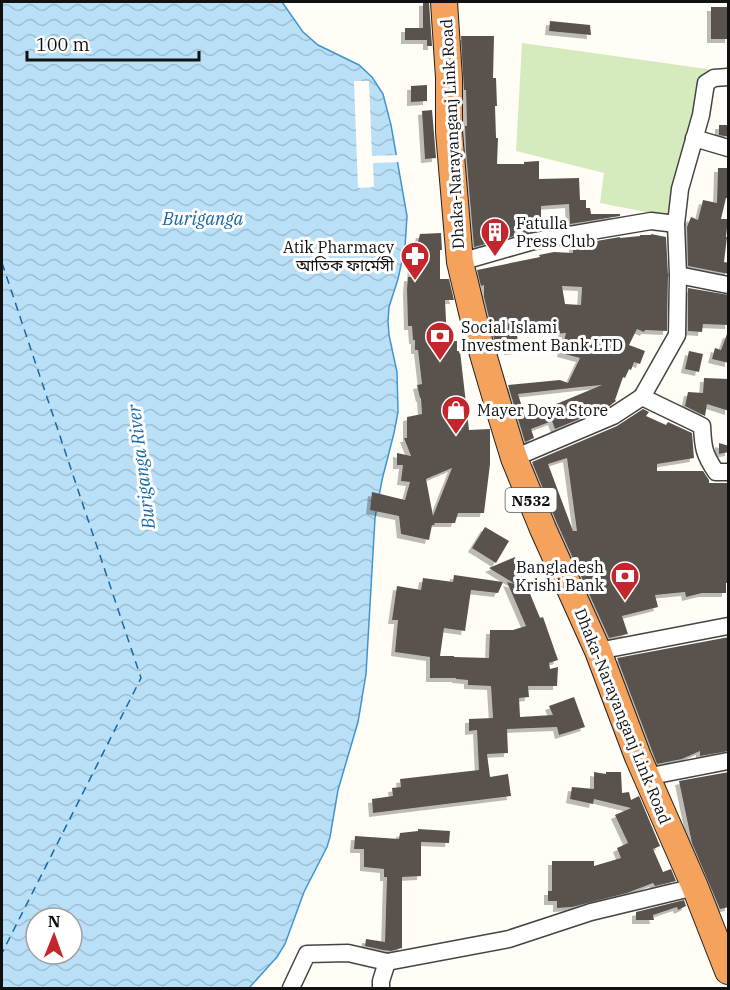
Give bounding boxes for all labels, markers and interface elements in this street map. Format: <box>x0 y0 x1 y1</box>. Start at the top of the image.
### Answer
street label: Dhaka-Narayanganj Link Road <box>436 18 468 250</box>
scale bar <box>27 24 200 62</box>
text: 100 m <box>36 33 90 56</box>
water label: Buriganga <box>162 207 244 230</box>
place label: Fatulla Press Club <box>516 213 595 251</box>
building icon: Fatulla Press Club <box>479 216 511 258</box>
place label: Atik Pharmacy আতিক ফার্মেসী <box>283 237 395 275</box>
pharmacy icon: Atik Pharmacy আতিক ফার্মেসী <box>399 240 431 282</box>
place label: Social Islami Investment Bank LTD <box>461 317 623 355</box>
bank icon: Social Islami Investment Bank LTD <box>424 320 456 362</box>
shop icon: Mayer Doya Store <box>440 394 472 436</box>
place label: Mayer Doya Store <box>477 400 608 420</box>
water label: Buriganga River <box>122 402 160 532</box>
road number: N532 <box>506 488 556 512</box>
place label: Bangladesh Krishi Bank <box>515 557 605 595</box>
bank icon: Bangladesh Krishi Bank <box>609 560 641 602</box>
street label: Dhaka-Narayanganj Link Road <box>571 605 676 827</box>
north arrow <box>24 906 84 966</box>
text: N <box>48 911 61 931</box>

